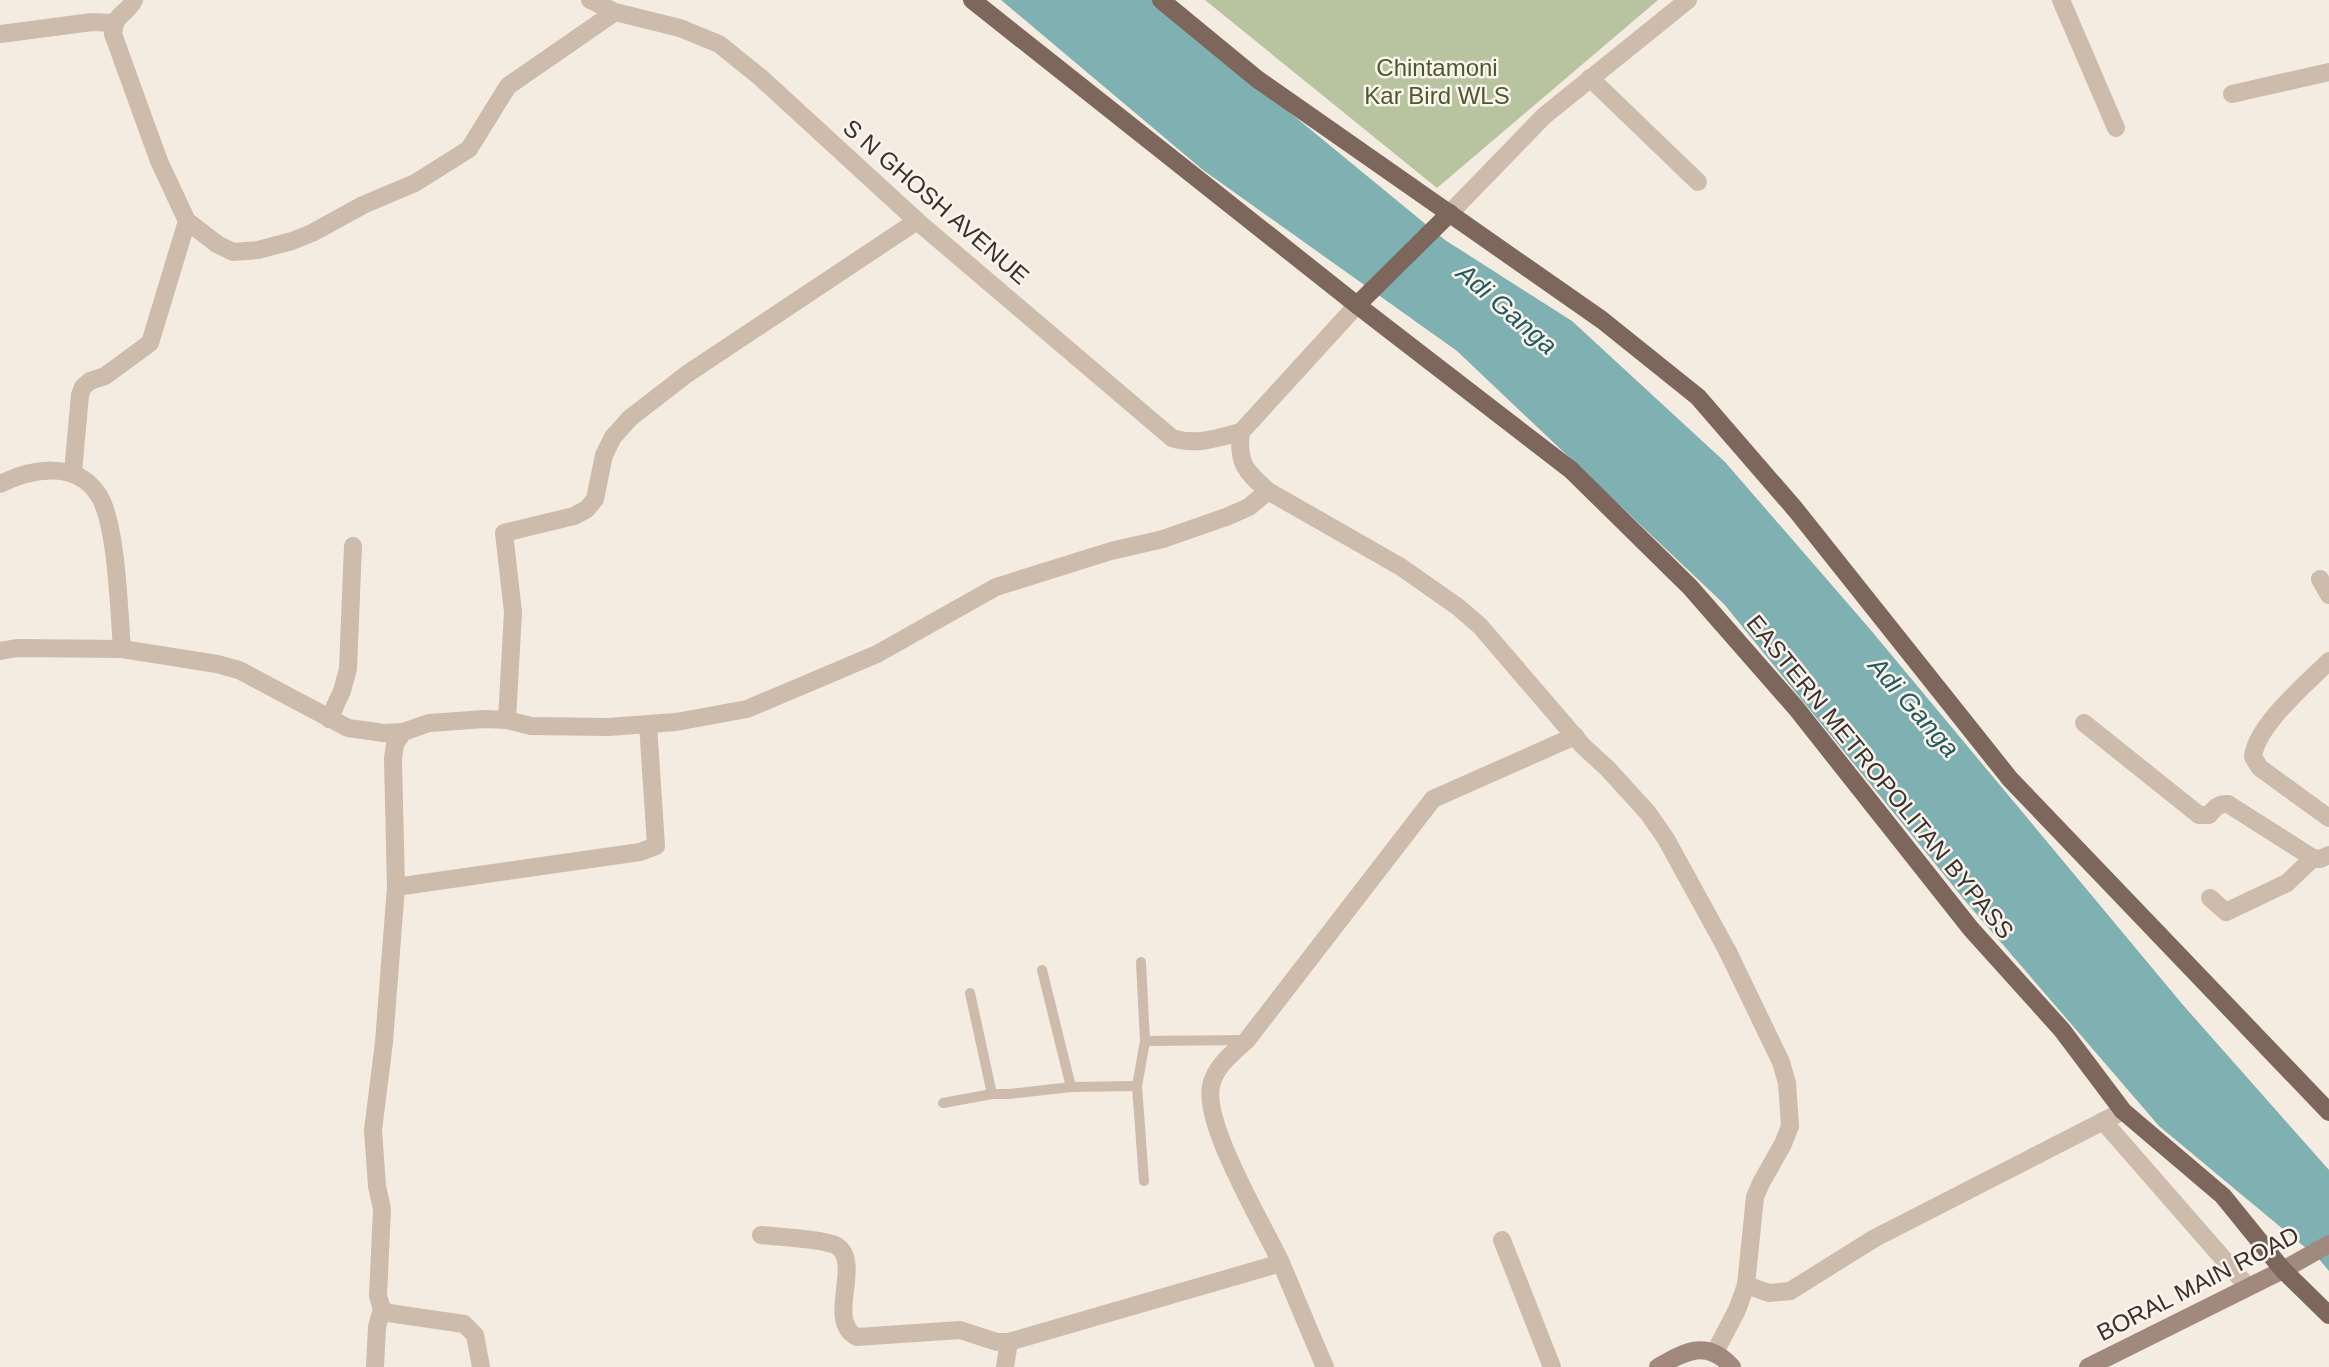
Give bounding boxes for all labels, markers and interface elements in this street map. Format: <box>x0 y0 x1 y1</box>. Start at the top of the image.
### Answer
park label: Chintamoni Kar Bird WLS <box>1364 54 1510 109</box>
street label: S N GHOSH AVENUE <box>838 114 1035 290</box>
water label: Adi Ganga <box>1449 256 1563 361</box>
street label: EASTERN METROPOLITAN BYPASS <box>1741 609 2019 944</box>
water label: Adi Ganga <box>1861 649 1966 763</box>
street label: BORAL MAIN ROAD <box>2092 1221 2303 1346</box>

